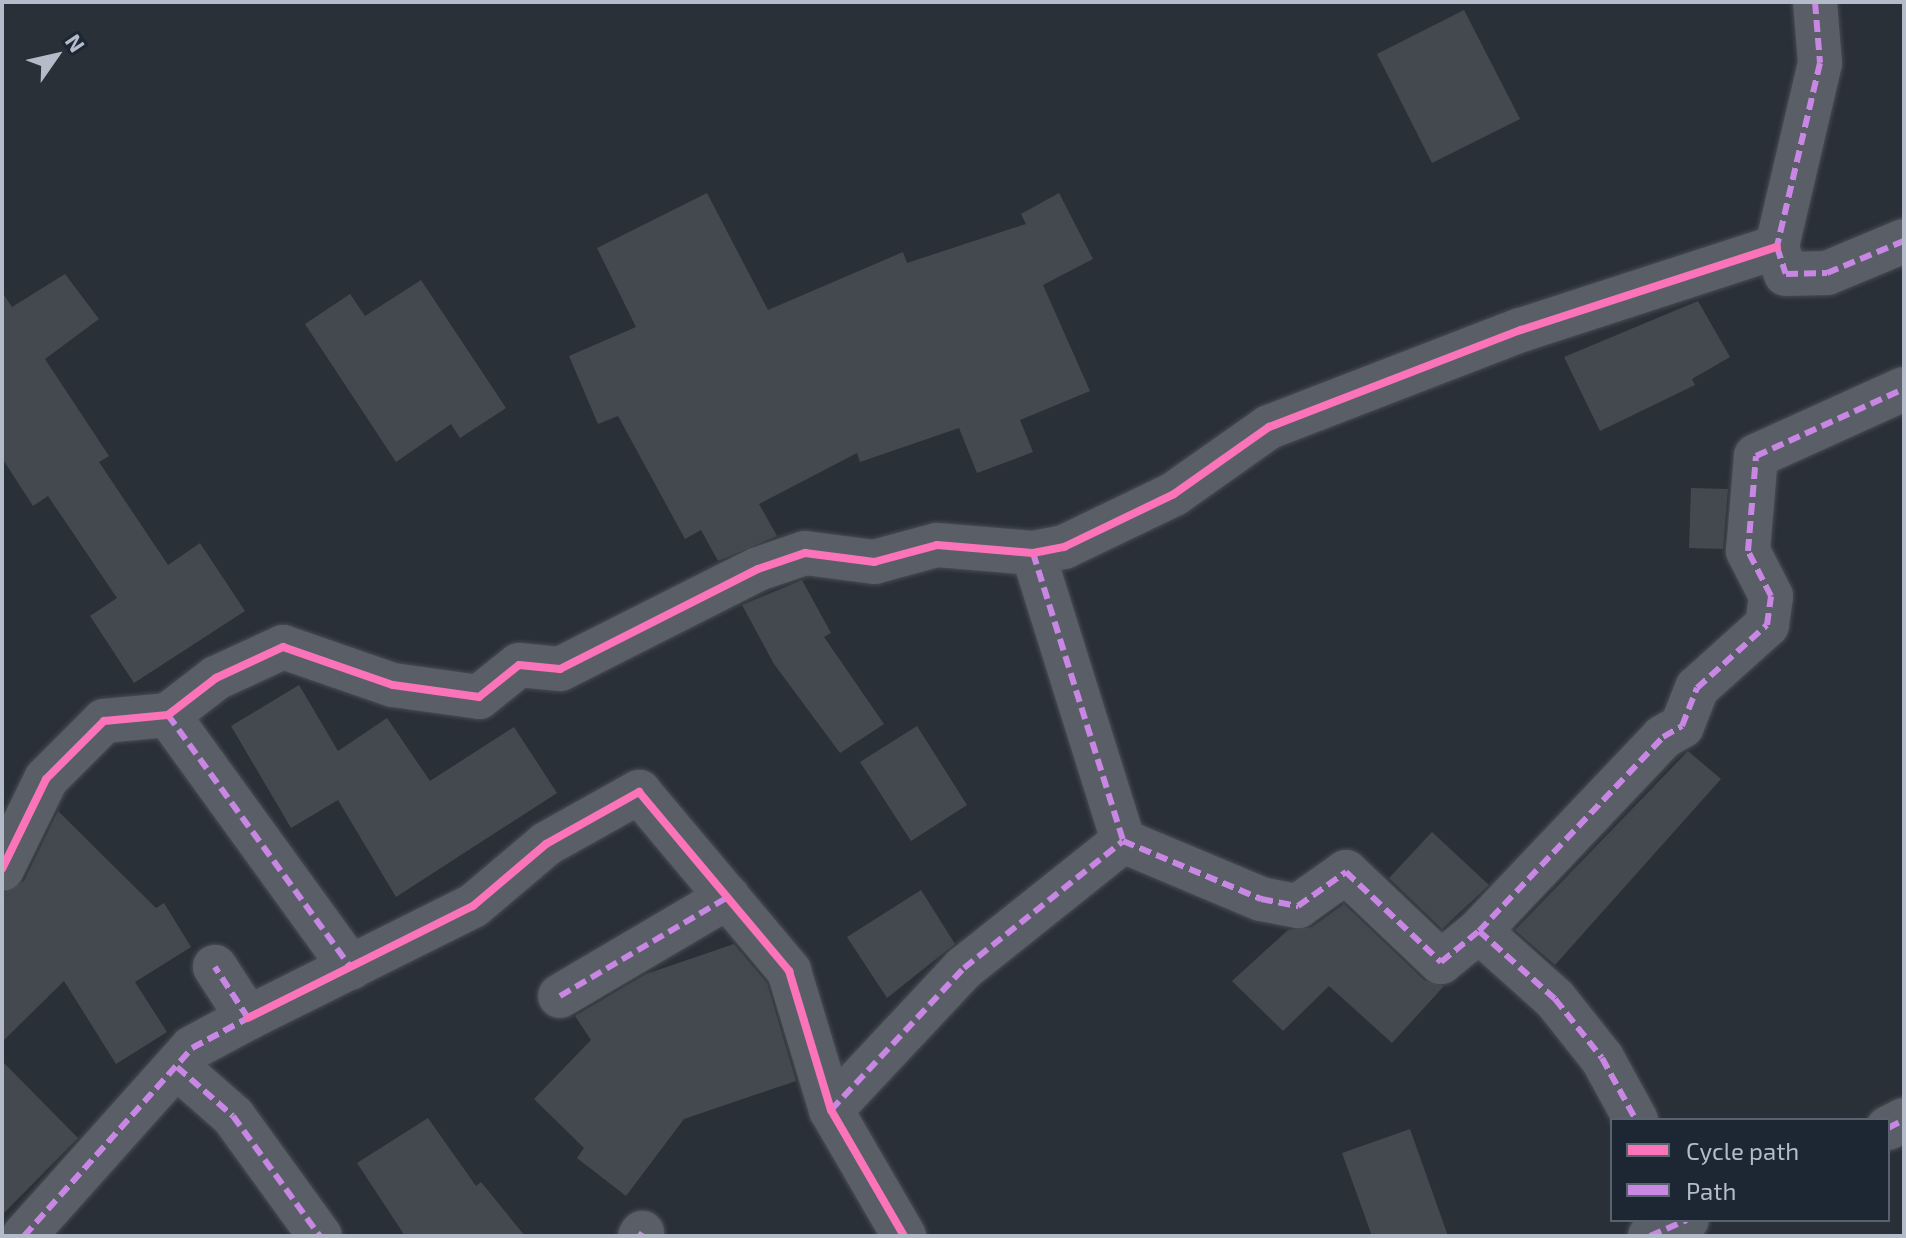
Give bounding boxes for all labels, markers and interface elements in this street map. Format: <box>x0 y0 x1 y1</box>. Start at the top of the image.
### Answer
north arrow <box>16 16 96 96</box>
text: N <box>61 29 91 56</box>
legend <box>1610 1118 1890 1222</box>
text: Cycle path <box>1686 1136 1799 1165</box>
text: Path <box>1686 1176 1736 1205</box>

